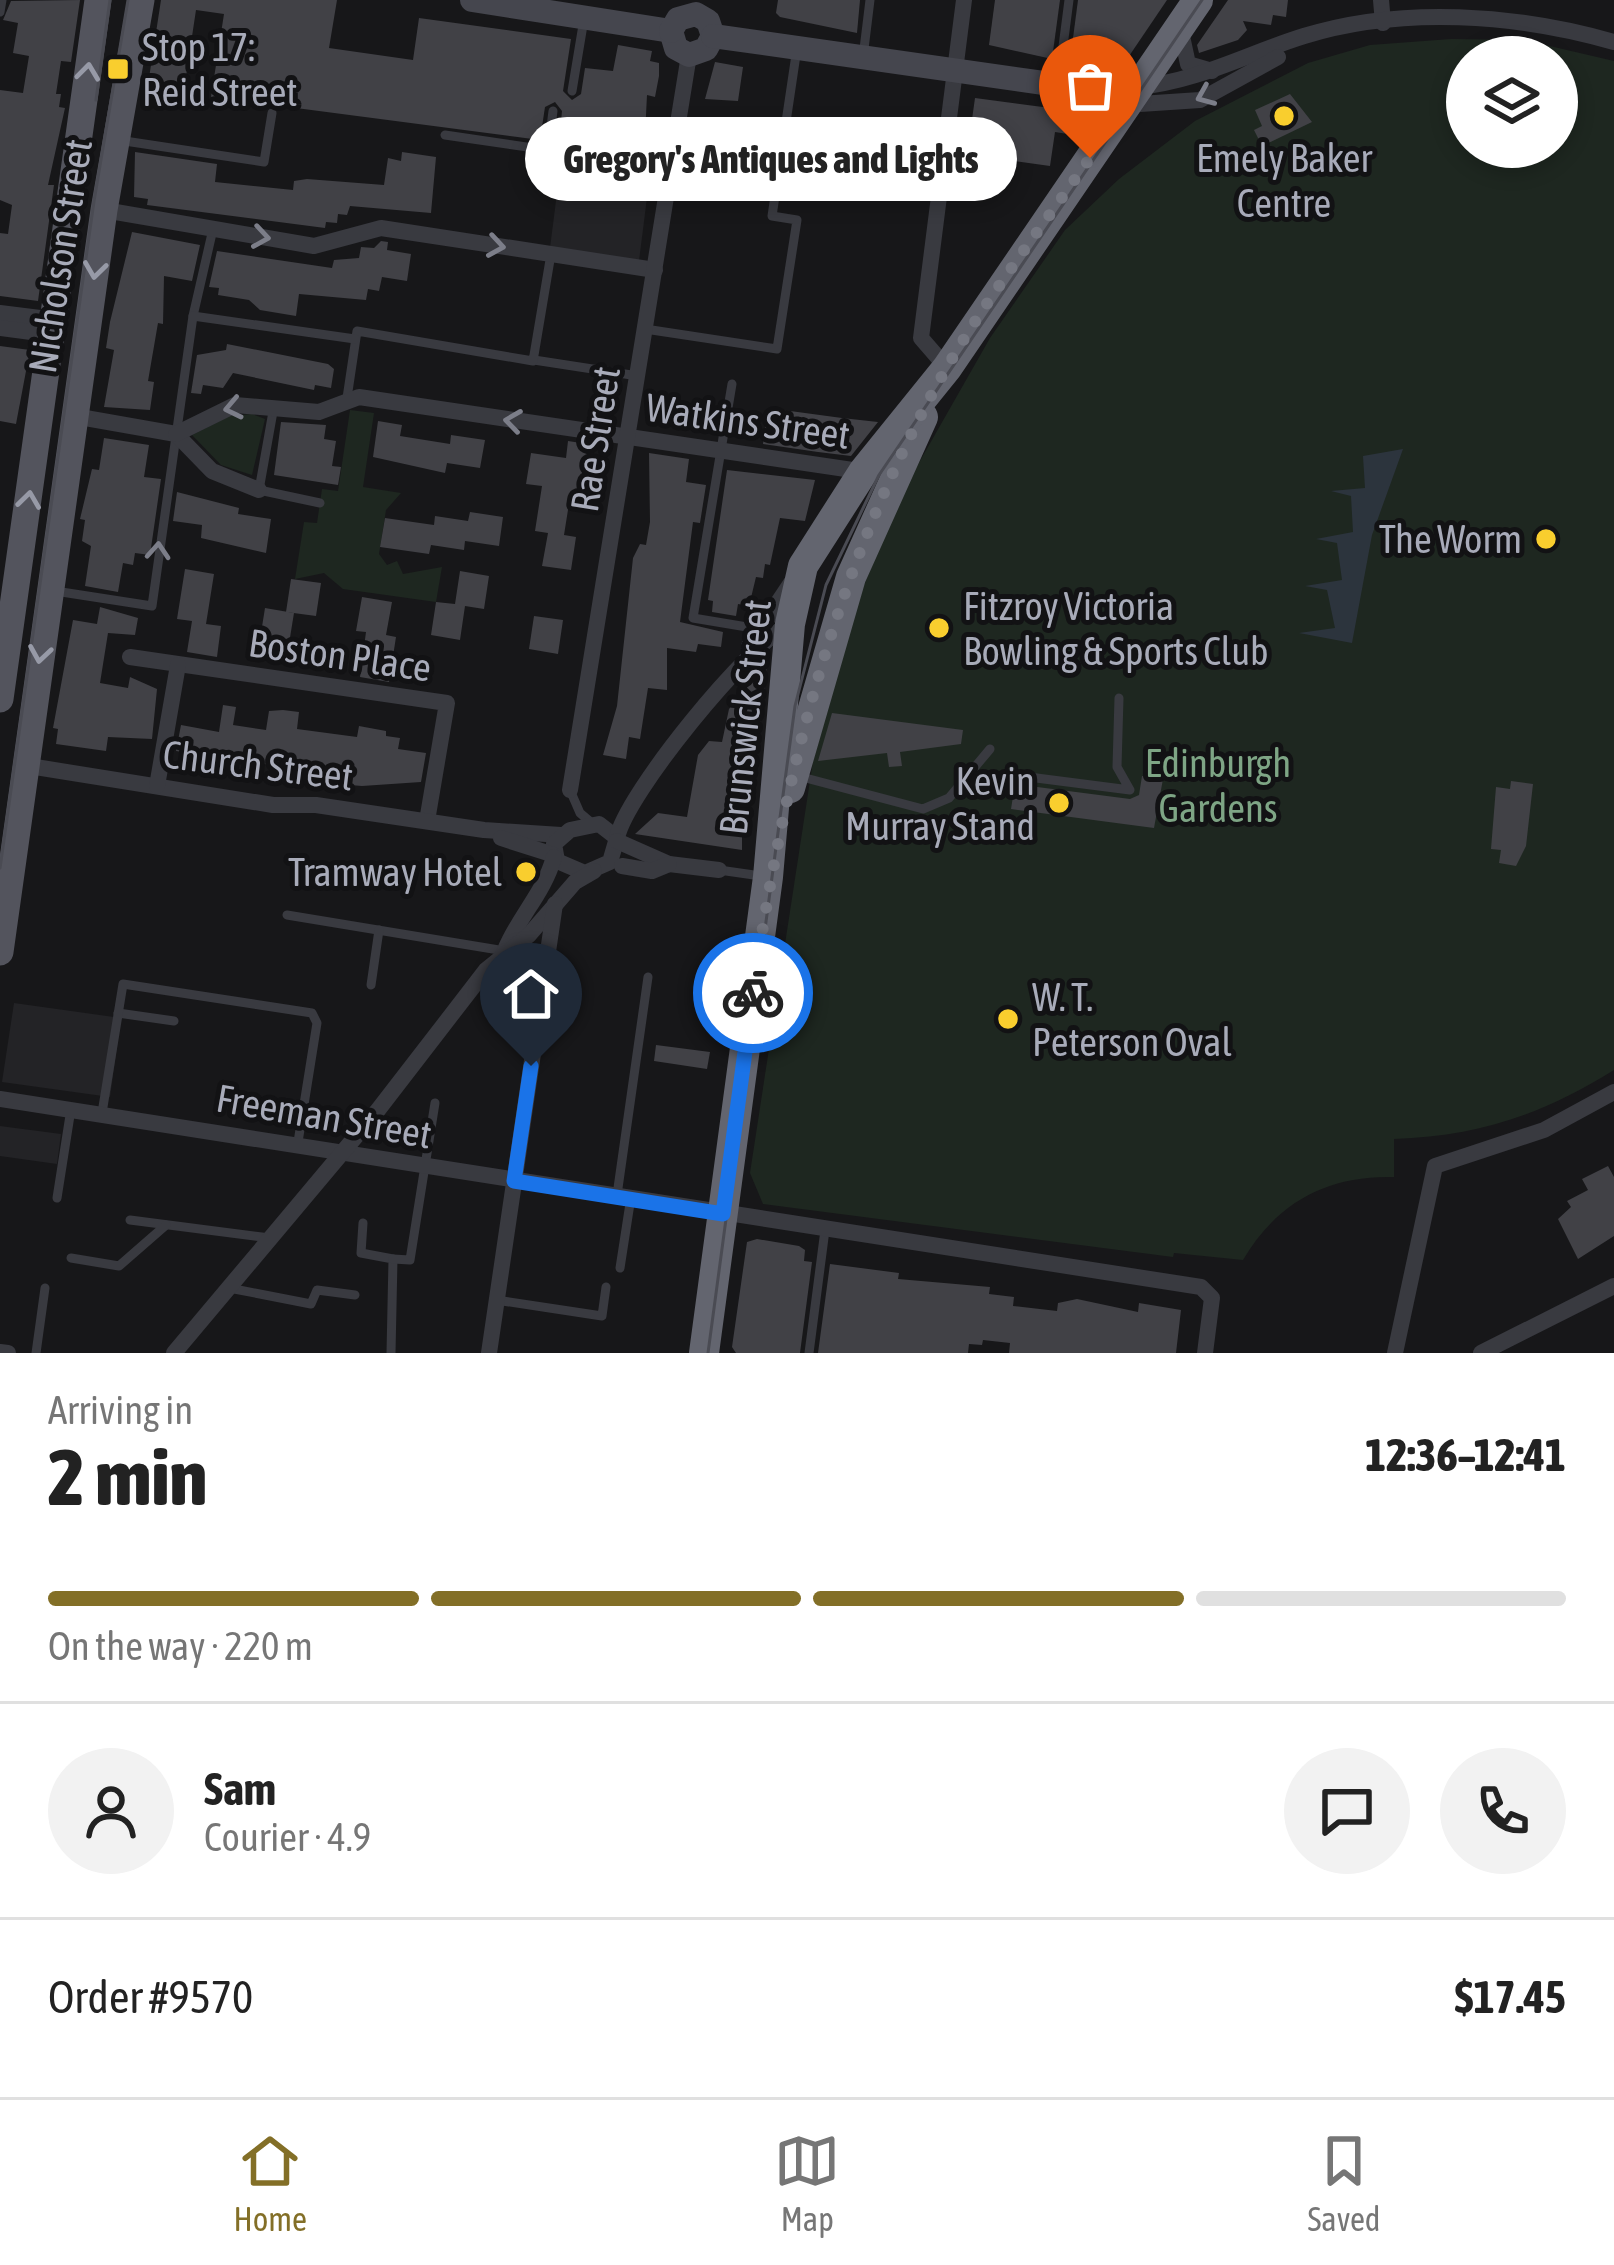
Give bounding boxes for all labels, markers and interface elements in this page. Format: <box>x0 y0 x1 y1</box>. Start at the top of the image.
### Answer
place label: Stop 17: Reid Street <box>142 25 298 114</box>
pin <box>1039 35 1141 158</box>
map controls <box>1446 36 1578 168</box>
button: layers <box>1446 36 1578 168</box>
icon: bag <box>1057 53 1123 119</box>
marker: Stop 17: Reid Street <box>105 56 131 82</box>
one-way arrow <box>74 62 100 82</box>
one-way arrow <box>1195 82 1216 106</box>
marker: Emely Baker Centre <box>1271 103 1297 129</box>
callout: Gregory's Antiques and Lights <box>526 116 1018 200</box>
street label: Nicholson Street <box>20 136 100 376</box>
place label: Emely Baker Centre <box>1196 136 1372 225</box>
text: Gregory's Antiques and Lights <box>563 137 979 181</box>
one-way arrow <box>250 224 270 249</box>
one-way arrow <box>487 232 506 258</box>
one-way arrow <box>83 261 109 280</box>
street label: Rae Street <box>562 363 628 515</box>
street label: Watkins Street <box>643 385 853 457</box>
one-way arrow <box>224 394 244 420</box>
one-way arrow <box>504 409 524 434</box>
one-way arrow <box>15 490 41 510</box>
place label: The Worm <box>1379 517 1522 561</box>
marker: The Worm <box>1533 526 1559 552</box>
one-way arrow <box>144 541 170 560</box>
place label: Fitzroy Victoria Bowling & Sports Club <box>963 584 1269 673</box>
street label: Brunswick Street <box>711 597 779 837</box>
marker: Fitzroy Victoria Bowling & Sports Club <box>926 615 952 641</box>
street label: Boston Place <box>246 620 434 690</box>
one-way arrow <box>28 644 54 664</box>
street label: Church Street <box>160 732 356 798</box>
park label: Edinburgh Gardens <box>1145 741 1291 830</box>
place label: Kevin Murray Stand <box>845 759 1035 848</box>
marker: Kevin Murray Stand <box>1046 790 1072 816</box>
place label: Tramway Hotel <box>288 850 502 894</box>
marker: Tramway Hotel <box>513 859 539 885</box>
courier <box>693 933 813 1053</box>
pin <box>480 943 582 1066</box>
icon: bike <box>720 960 786 1026</box>
icon: home <box>498 961 564 1027</box>
place label: W. T. Peterson Oval <box>1032 975 1232 1064</box>
marker: W. T. Peterson Oval <box>995 1006 1021 1032</box>
street label: Freeman Street <box>213 1075 435 1157</box>
text: Arriving in <box>48 1388 193 1432</box>
text: 12:36–12:41 <box>1365 1429 1566 1481</box>
text: 2 min <box>48 1432 207 1522</box>
text: On the way · 220 m <box>48 1624 313 1668</box>
button: person <box>48 1748 174 1874</box>
button: chat <box>1284 1748 1410 1874</box>
button: phone <box>1440 1748 1566 1874</box>
text: Sam <box>204 1763 276 1815</box>
text: Courier · 4.9 <box>204 1815 371 1859</box>
text: Order #9570 <box>48 1971 253 2023</box>
text: $17.45 <box>1454 1971 1566 2023</box>
tab: Home <box>234 2128 307 2238</box>
tab: Map <box>774 2128 840 2238</box>
tab: Saved <box>1307 2128 1380 2238</box>

